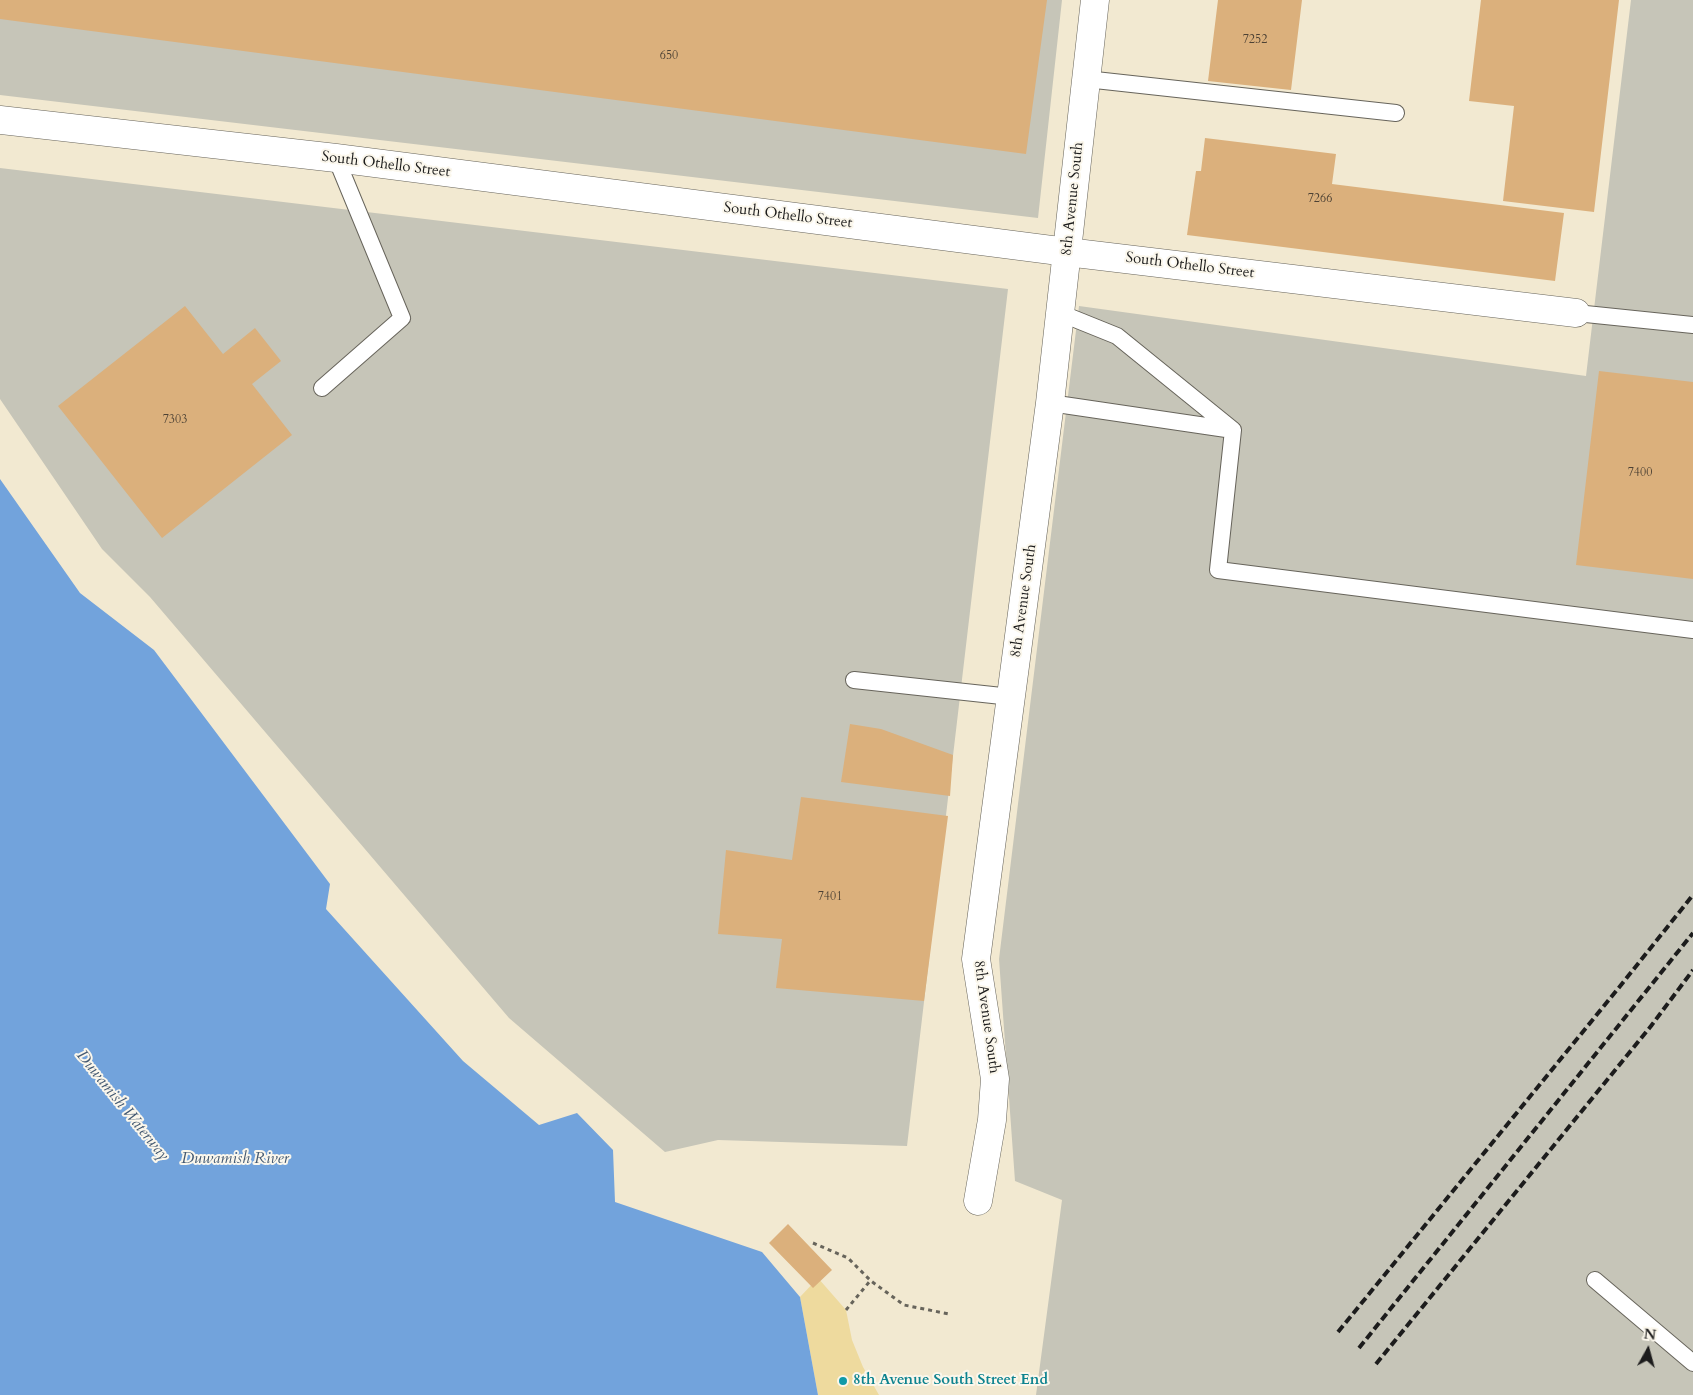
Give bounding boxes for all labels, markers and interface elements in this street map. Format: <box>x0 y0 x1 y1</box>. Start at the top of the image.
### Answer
house number: 7252 <box>1243 33 1267 47</box>
house number: 650 <box>660 49 678 63</box>
street label: 8th Avenue South <box>1058 141 1088 257</box>
street label: South Othello Street <box>321 148 451 182</box>
house number: 7266 <box>1308 192 1332 206</box>
street label: South Othello Street <box>723 199 853 233</box>
street label: South Othello Street <box>1125 249 1255 283</box>
house number: 7303 <box>163 413 187 427</box>
house number: 7400 <box>1628 466 1652 480</box>
street label: 8th Avenue South <box>1007 543 1041 659</box>
house number: 7401 <box>818 890 842 904</box>
street label: 8th Avenue South <box>969 959 1003 1075</box>
water label: Duwamish Waterway <box>72 1047 172 1165</box>
water label: Duwamish River <box>181 1149 289 1169</box>
text: N <box>1643 1324 1657 1345</box>
north arrow <box>1623 1325 1673 1375</box>
place label: 8th Avenue South Street End <box>853 1372 1048 1390</box>
marker: 8th Avenue South Street End <box>837 1375 849 1387</box>

